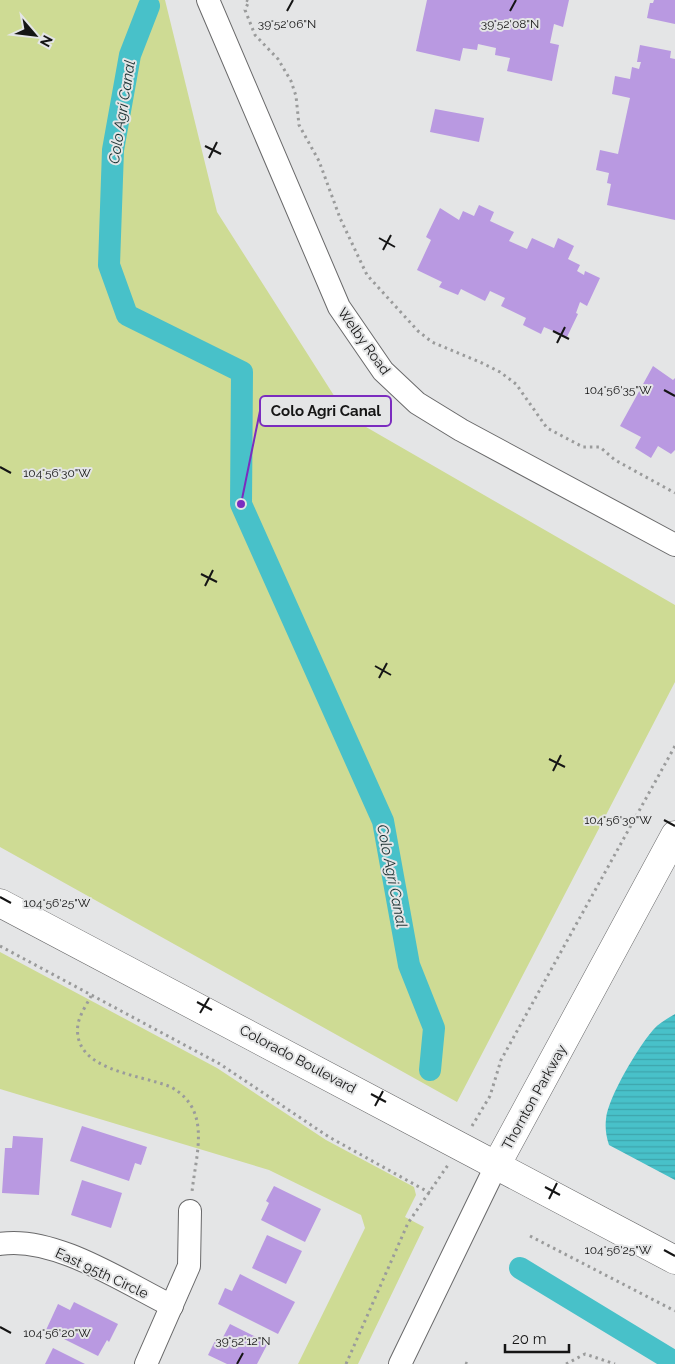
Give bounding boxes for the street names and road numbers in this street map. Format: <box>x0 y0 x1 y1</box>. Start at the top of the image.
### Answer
street label: Welby Road <box>334 305 394 377</box>
street label: Colorado Boulevard <box>237 1022 359 1096</box>
street label: Thornton Parkway <box>499 1041 570 1152</box>
street label: East 95th Circle <box>53 1245 151 1301</box>

